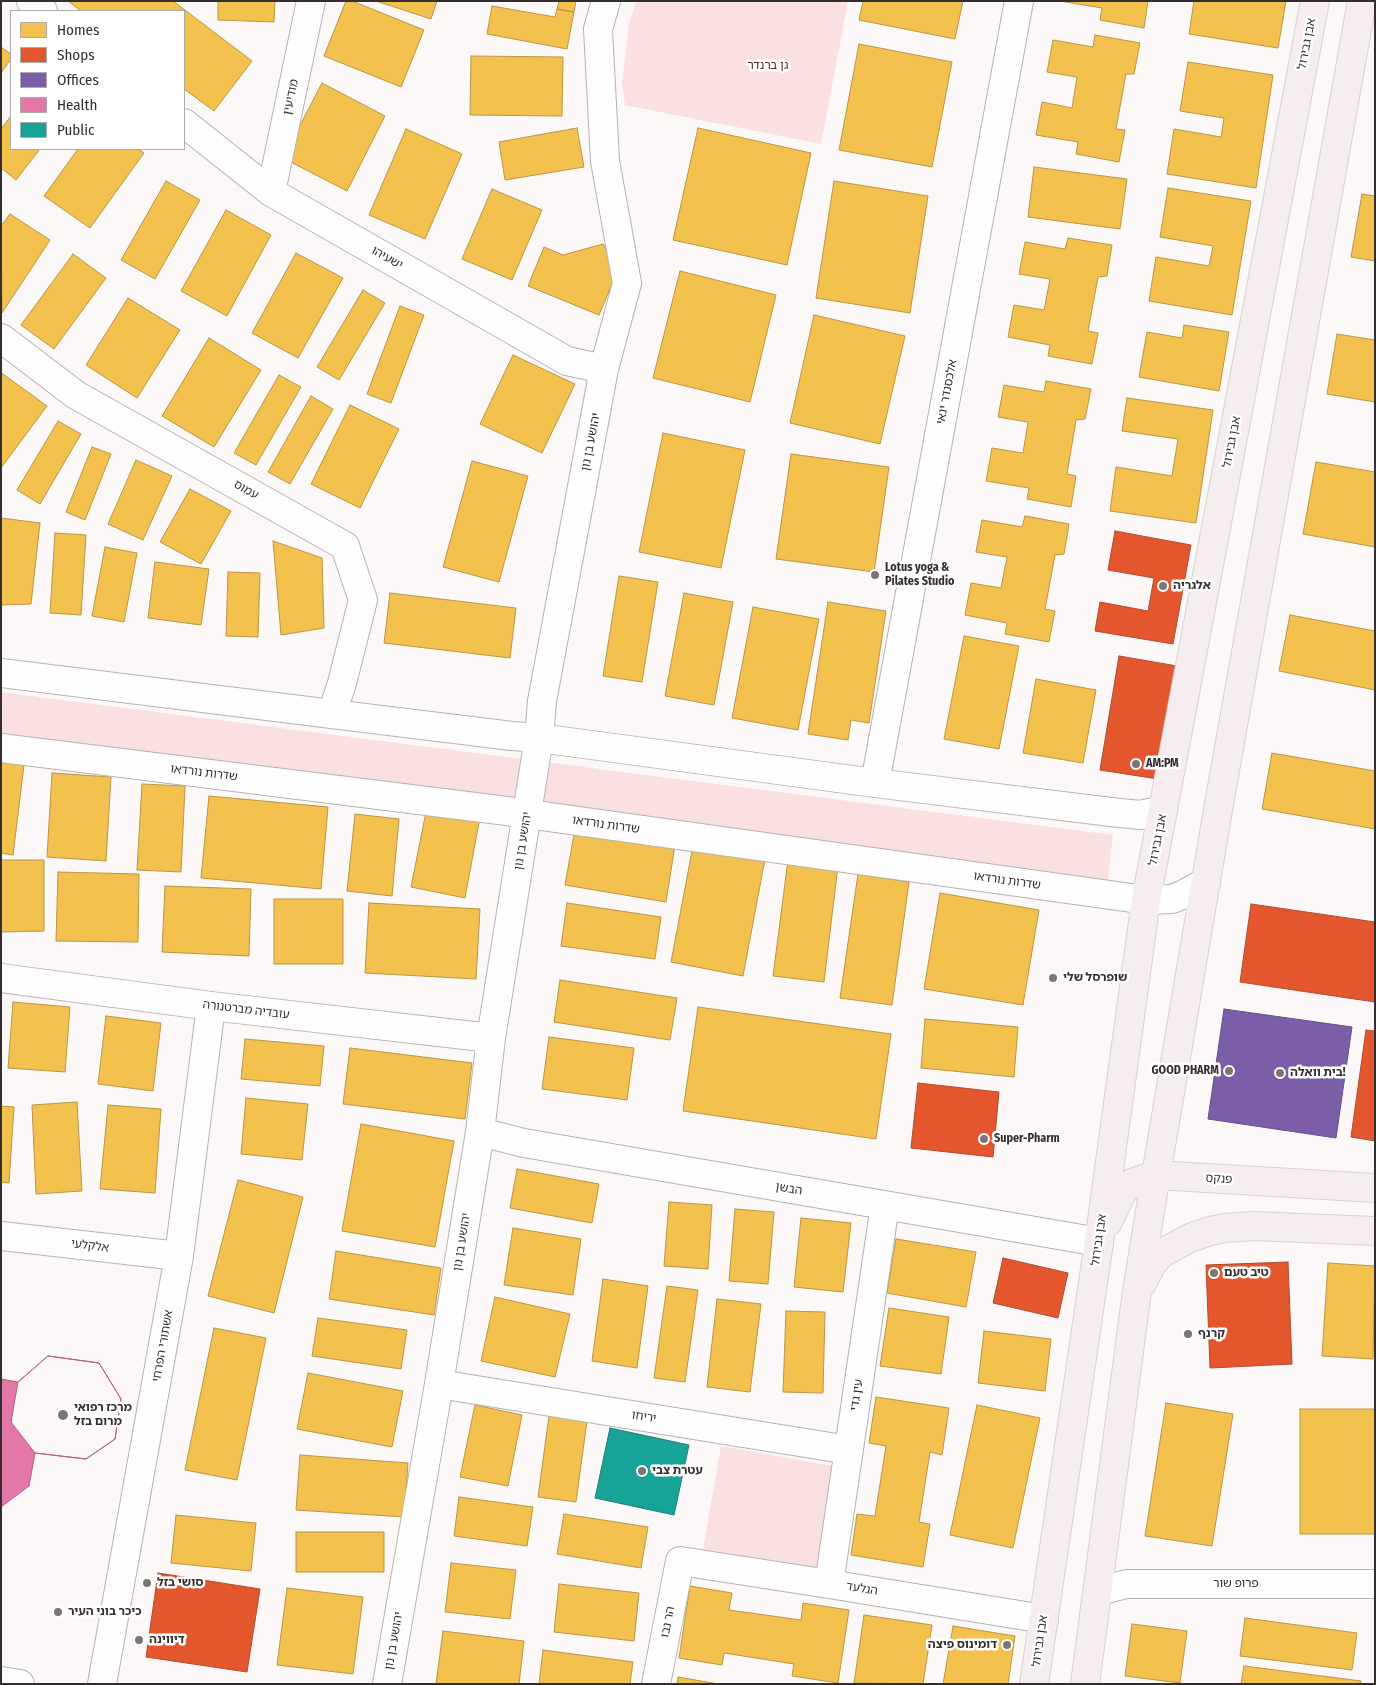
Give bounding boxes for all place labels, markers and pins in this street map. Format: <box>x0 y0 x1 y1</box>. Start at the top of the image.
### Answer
place label: Lotus yoga & Pilates Studio <box>885 561 954 589</box>
marker: Lotus yoga & Pilates Studio <box>869 569 881 581</box>
place label: אלגריה <box>1173 579 1211 593</box>
marker: אלגריה <box>1157 580 1169 592</box>
place label: AM:PM <box>1146 757 1179 771</box>
marker: AM:PM <box>1130 758 1142 770</box>
place label: שופרסל שלי <box>1063 971 1127 985</box>
marker: שופרסל שלי <box>1047 972 1059 984</box>
place label: GOOD PHARM <box>1152 1064 1219 1078</box>
marker: GOOD PHARM <box>1223 1065 1235 1077</box>
place label: בית וואלה! <box>1290 1066 1346 1080</box>
marker: בית וואלה! <box>1274 1067 1286 1079</box>
place label: Super-Pharm <box>994 1132 1060 1146</box>
marker: Super-Pharm <box>978 1133 990 1145</box>
place label: טיב טעם <box>1224 1266 1269 1280</box>
marker: טיב טעם <box>1208 1267 1220 1279</box>
place label: קרנף <box>1198 1327 1225 1341</box>
marker: קרנף <box>1182 1328 1194 1340</box>
place label: מרכז רפואי מרום בזל <box>74 1401 132 1429</box>
marker: מרכז רפואי מרום בזל <box>56 1408 70 1422</box>
place label: עטרת צבי <box>652 1464 703 1478</box>
marker: עטרת צבי <box>636 1465 648 1477</box>
place label: סושי בזל <box>157 1576 203 1590</box>
marker: סושי בזל <box>141 1577 153 1589</box>
place label: כיכר בוני העיר <box>68 1605 141 1619</box>
marker: כיכר בוני העיר <box>52 1606 64 1618</box>
place label: דיווינה <box>149 1633 185 1647</box>
marker: דיווינה <box>133 1634 145 1646</box>
place label: דומינוס פיצה <box>928 1638 997 1652</box>
marker: דומינוס פיצה <box>1001 1639 1013 1651</box>

